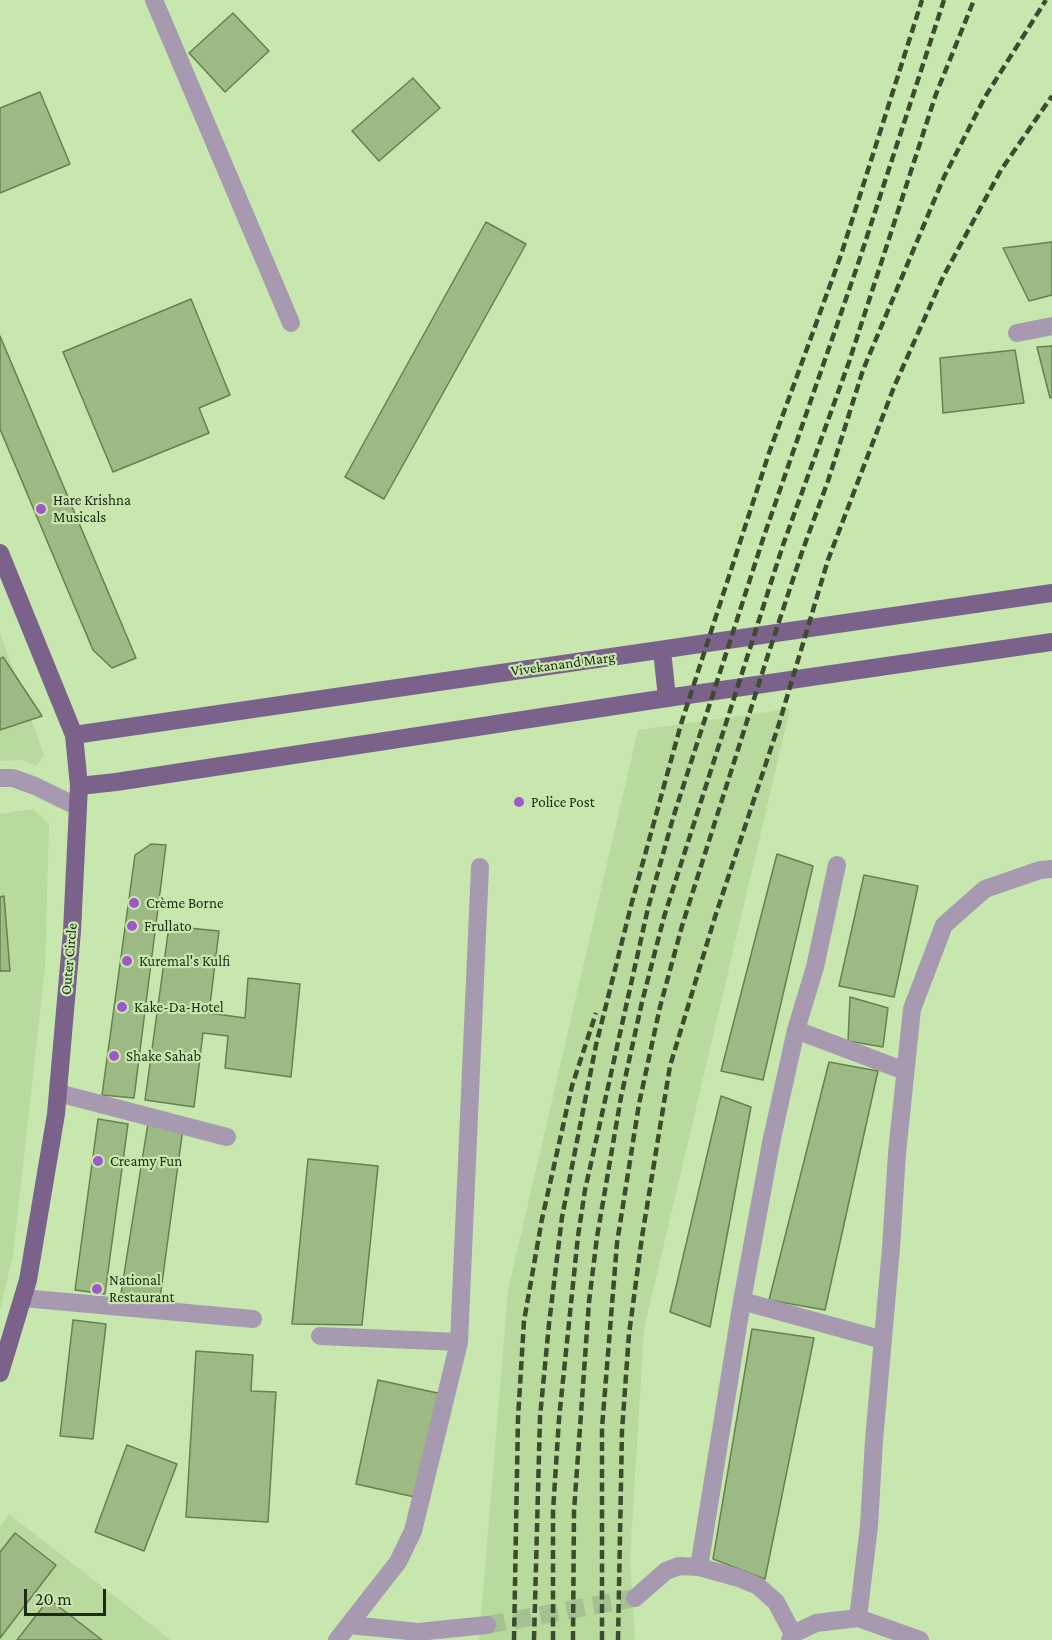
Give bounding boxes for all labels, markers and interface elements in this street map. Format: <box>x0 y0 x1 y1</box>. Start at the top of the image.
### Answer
place label: Hare Krishna Musicals <box>53 491 131 526</box>
marker: Hare Krishna Musicals <box>34 502 48 516</box>
street label: Vivekanand Marg <box>510 648 616 680</box>
place label: Police Post <box>531 793 595 811</box>
marker: Police Post <box>512 795 526 809</box>
place label: Crème Borne <box>146 894 224 912</box>
marker: Crème Borne <box>127 896 141 910</box>
place label: Frullato <box>144 917 192 935</box>
marker: Frullato <box>125 919 139 933</box>
street label: Outer Circle <box>57 922 81 996</box>
place label: Kuremal's Kulfi <box>139 952 230 970</box>
marker: Kuremal's Kulfi <box>120 954 134 968</box>
place label: Kake-Da-Hotel <box>134 998 224 1016</box>
marker: Kake-Da-Hotel <box>115 1000 129 1014</box>
place label: Shake Sahab <box>126 1047 201 1065</box>
marker: Shake Sahab <box>107 1049 121 1063</box>
place label: Creamy Fun <box>110 1152 182 1170</box>
marker: Creamy Fun <box>91 1154 105 1168</box>
place label: National Restaurant <box>109 1271 174 1306</box>
marker: National Restaurant <box>90 1282 104 1296</box>
scale bar <box>27 1577 110 1615</box>
text: 20 m <box>35 1589 72 1609</box>

